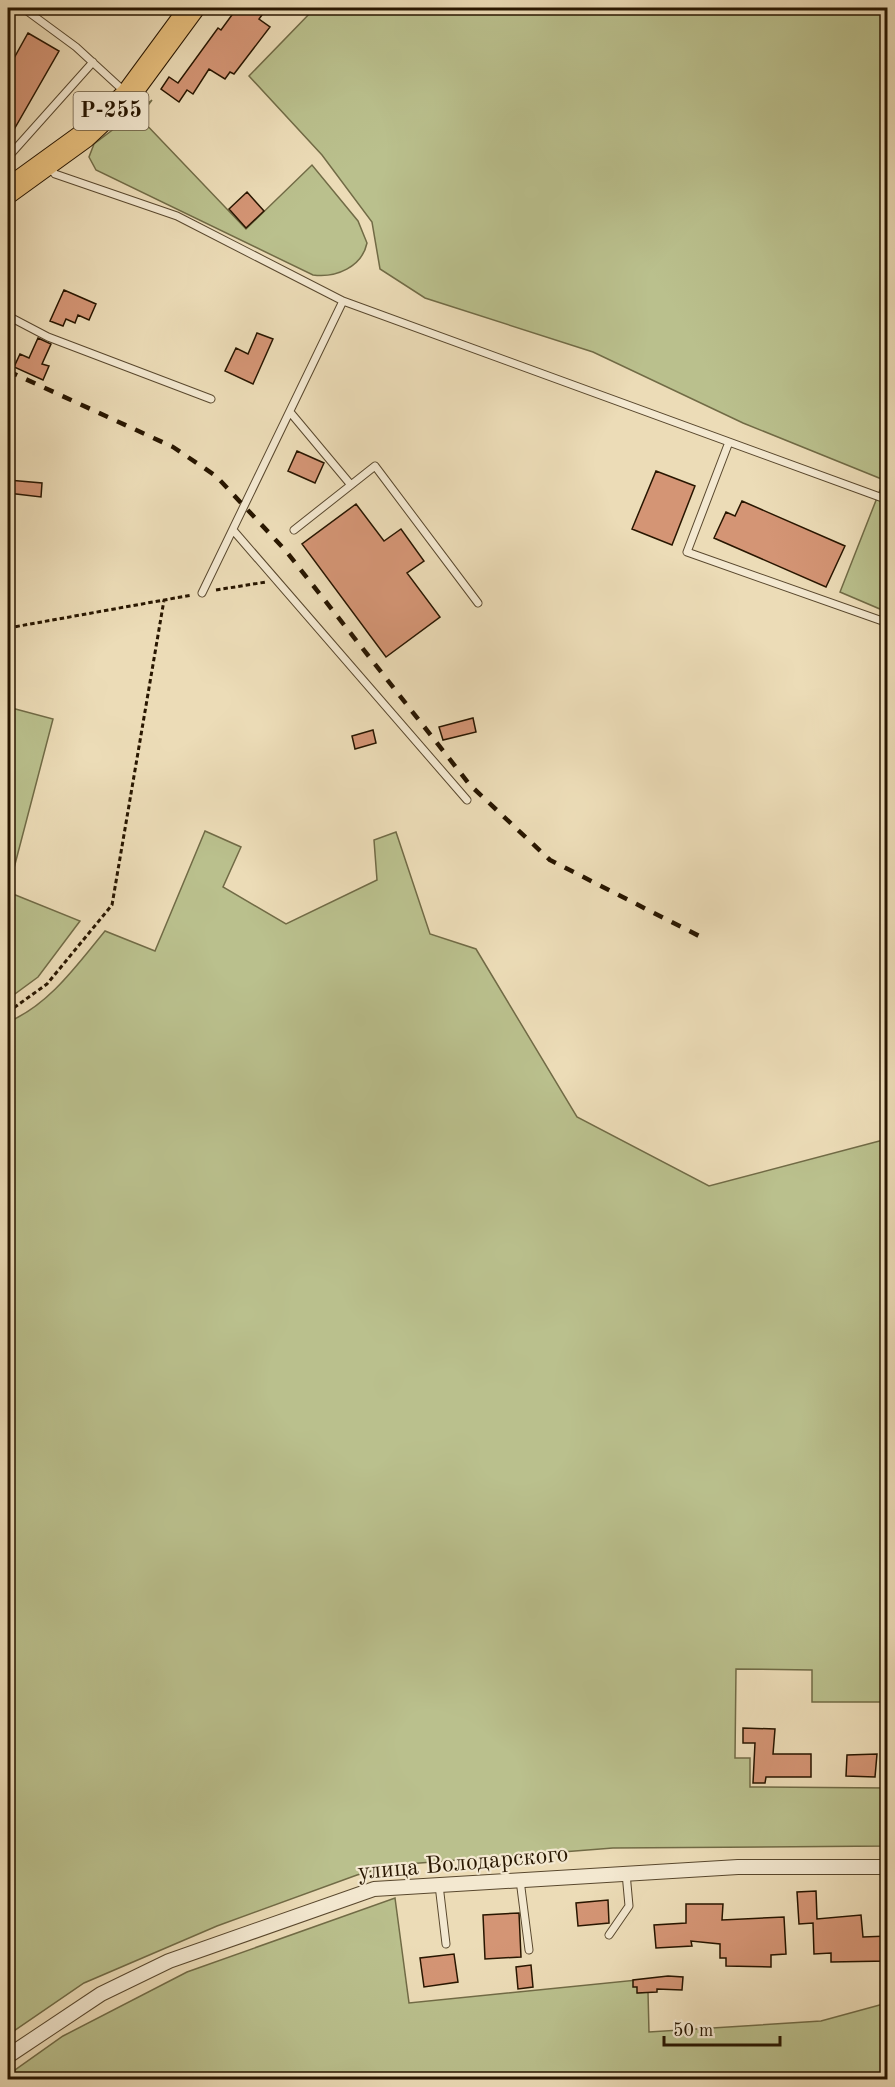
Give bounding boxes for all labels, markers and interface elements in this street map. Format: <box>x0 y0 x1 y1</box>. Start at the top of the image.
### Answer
road number: Р-255 <box>74 92 148 130</box>
street label: улица Володарского <box>357 1843 569 1885</box>
scale bar <box>664 2009 780 2047</box>
text: 50 m <box>673 2022 713 2040</box>

